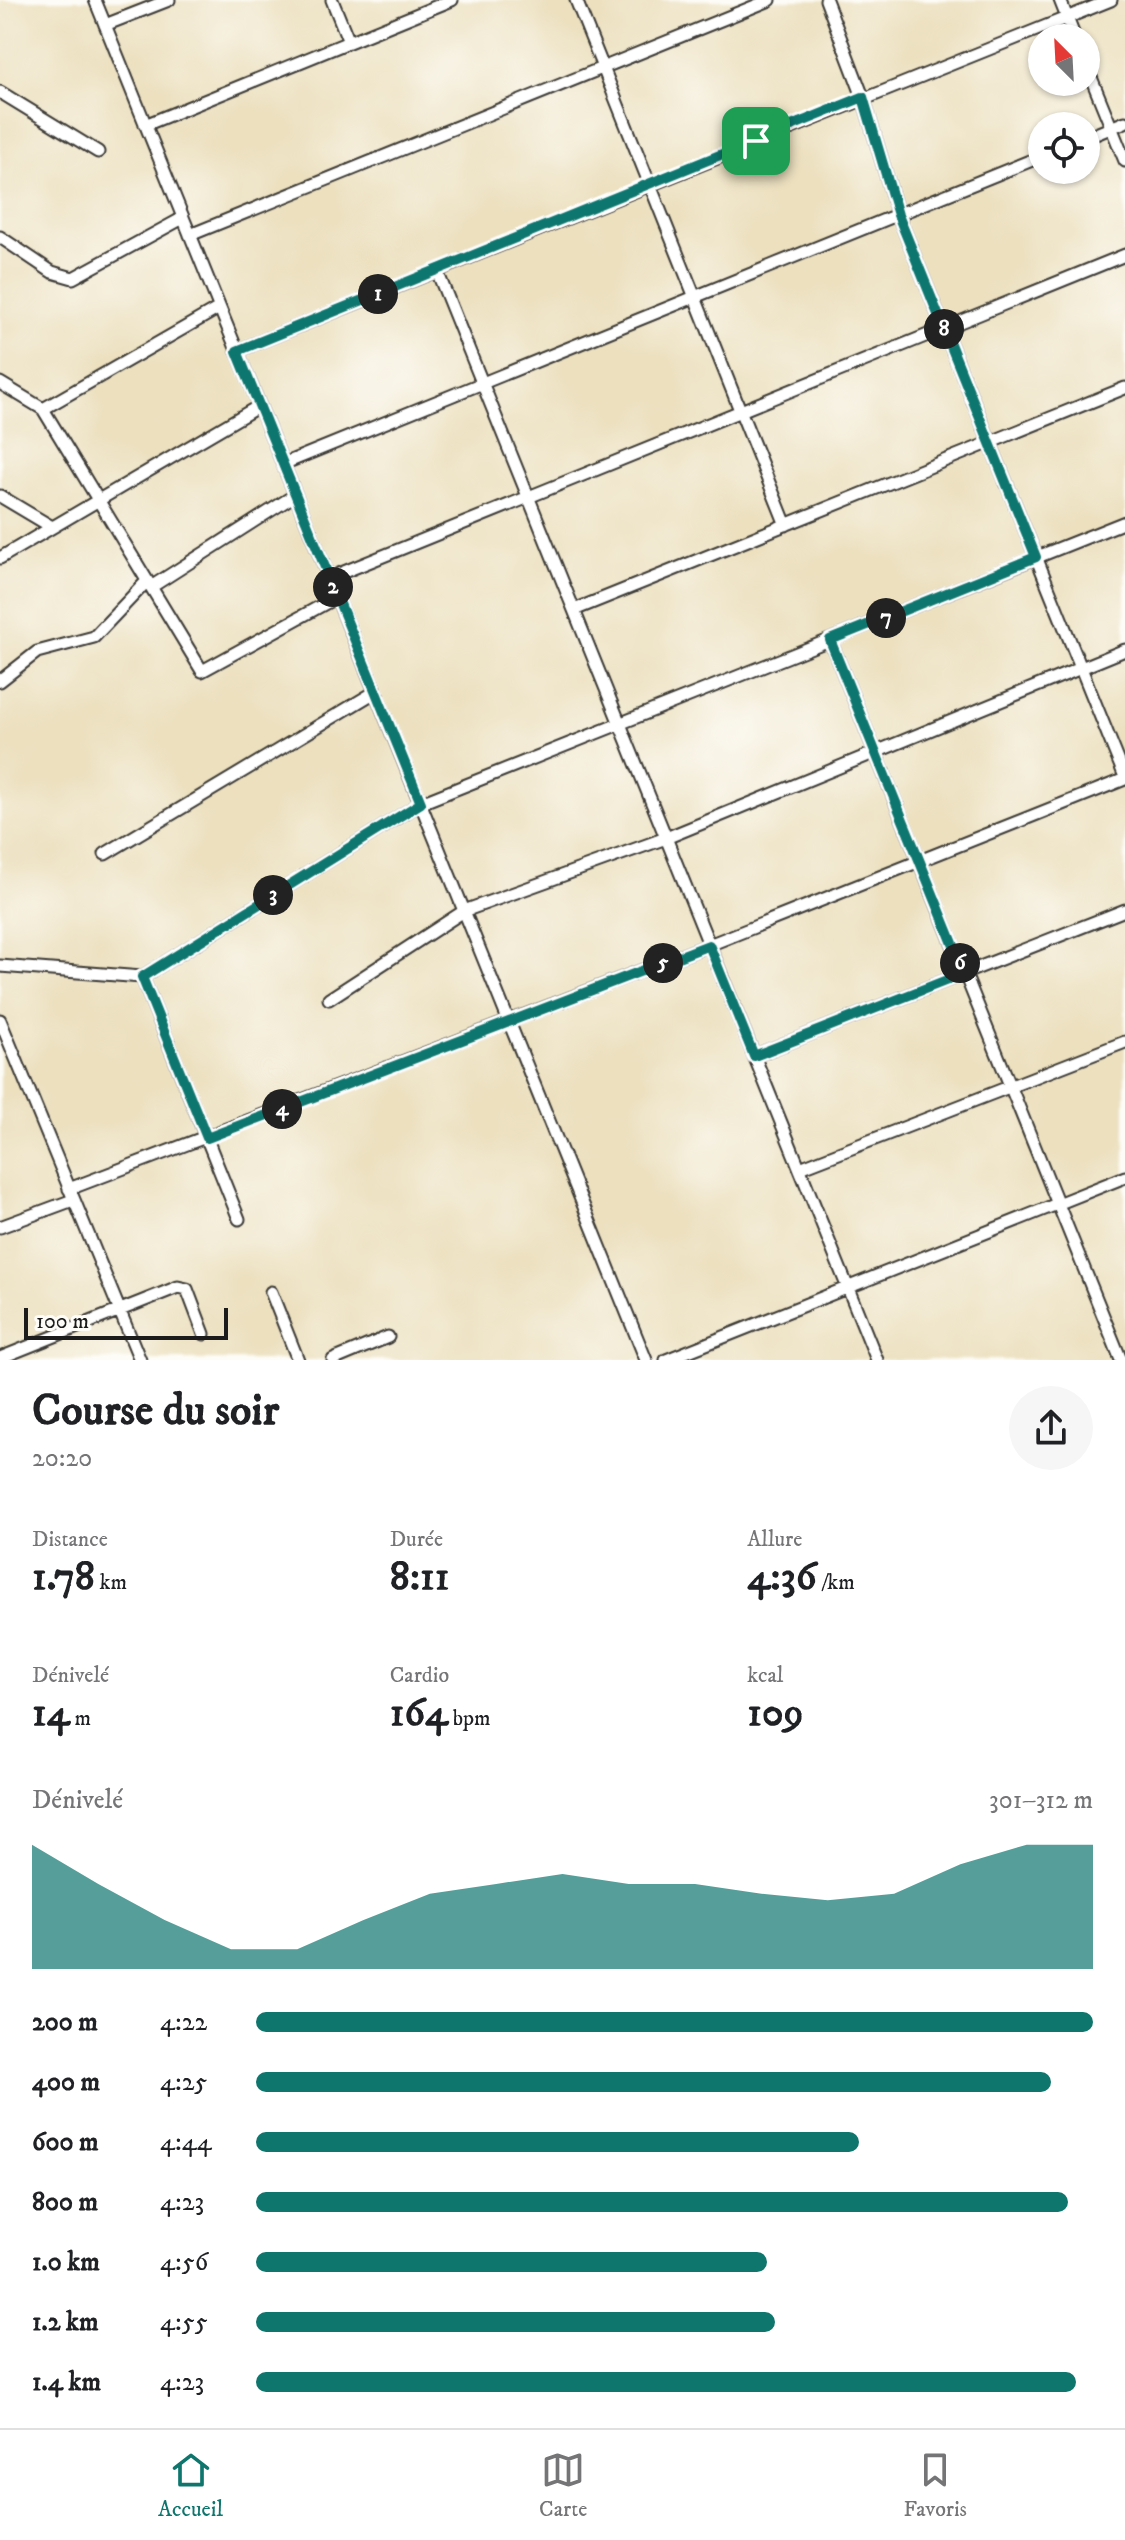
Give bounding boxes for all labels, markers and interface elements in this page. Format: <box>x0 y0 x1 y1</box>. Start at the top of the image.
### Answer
north arrow <box>1028 24 1100 96</box>
map controls <box>1028 24 1100 184</box>
pin <box>722 107 790 175</box>
button: locate <box>1028 112 1100 184</box>
icon: arrive <box>734 119 778 163</box>
pin: 1 <box>358 274 398 314</box>
text: 1 <box>374 280 382 307</box>
pin: 8 <box>924 309 964 349</box>
text: 8 <box>938 315 950 342</box>
pin: 2 <box>313 567 353 607</box>
text: 2 <box>328 573 338 600</box>
pin: 7 <box>866 598 906 638</box>
text: 7 <box>880 604 892 631</box>
pin: 3 <box>253 875 293 915</box>
text: 3 <box>269 881 277 908</box>
pin: 5 <box>643 943 683 983</box>
pin: 6 <box>940 943 980 983</box>
text: 5 <box>658 949 668 976</box>
text: 6 <box>954 949 966 976</box>
pin: 4 <box>262 1089 302 1129</box>
text: 4 <box>276 1095 288 1122</box>
scale bar <box>24 1304 228 1340</box>
text: 100 m <box>36 1308 89 1335</box>
text: Course du soir <box>32 1384 279 1439</box>
button: share <box>1009 1386 1093 1470</box>
text: 20:20 <box>32 1442 92 1475</box>
text: Distance <box>32 1526 108 1553</box>
text: Durée <box>390 1526 443 1553</box>
text: Allure <box>747 1526 802 1553</box>
text: 1.78 <box>32 1553 95 1603</box>
text: 8:11 <box>390 1553 449 1603</box>
text: 4:36 <box>747 1553 817 1603</box>
text: km <box>95 1569 127 1596</box>
text: /km <box>817 1569 855 1596</box>
text: Dénivelé <box>32 1662 109 1689</box>
text: Cardio <box>390 1662 449 1689</box>
text: kcal <box>747 1662 783 1689</box>
text: 14 <box>32 1689 70 1739</box>
text: 164 <box>390 1689 448 1739</box>
text: 109 <box>747 1689 803 1739</box>
text: m <box>70 1705 91 1732</box>
text: bpm <box>448 1705 491 1732</box>
text: Dénivelé <box>32 1784 123 1817</box>
text: 301–312 m <box>989 1784 1093 1817</box>
text: 200 m <box>32 2006 98 2039</box>
text: 4:22 <box>160 2006 207 2039</box>
text: 400 m <box>32 2066 100 2099</box>
text: 4:25 <box>160 2066 207 2099</box>
text: 600 m <box>32 2126 99 2159</box>
text: 4:44 <box>160 2126 212 2159</box>
text: 800 m <box>32 2186 98 2219</box>
text: 4:23 <box>160 2186 204 2219</box>
text: 1.0 km <box>32 2246 100 2279</box>
text: 4:56 <box>160 2246 208 2279</box>
text: 1.2 km <box>32 2306 98 2339</box>
text: 4:55 <box>160 2306 208 2339</box>
text: 1.4 km <box>32 2366 101 2399</box>
text: 4:23 <box>160 2366 204 2399</box>
tab: Accueil <box>158 2448 223 2523</box>
tab: Carte <box>539 2448 587 2523</box>
tab: Favoris <box>903 2448 967 2523</box>

